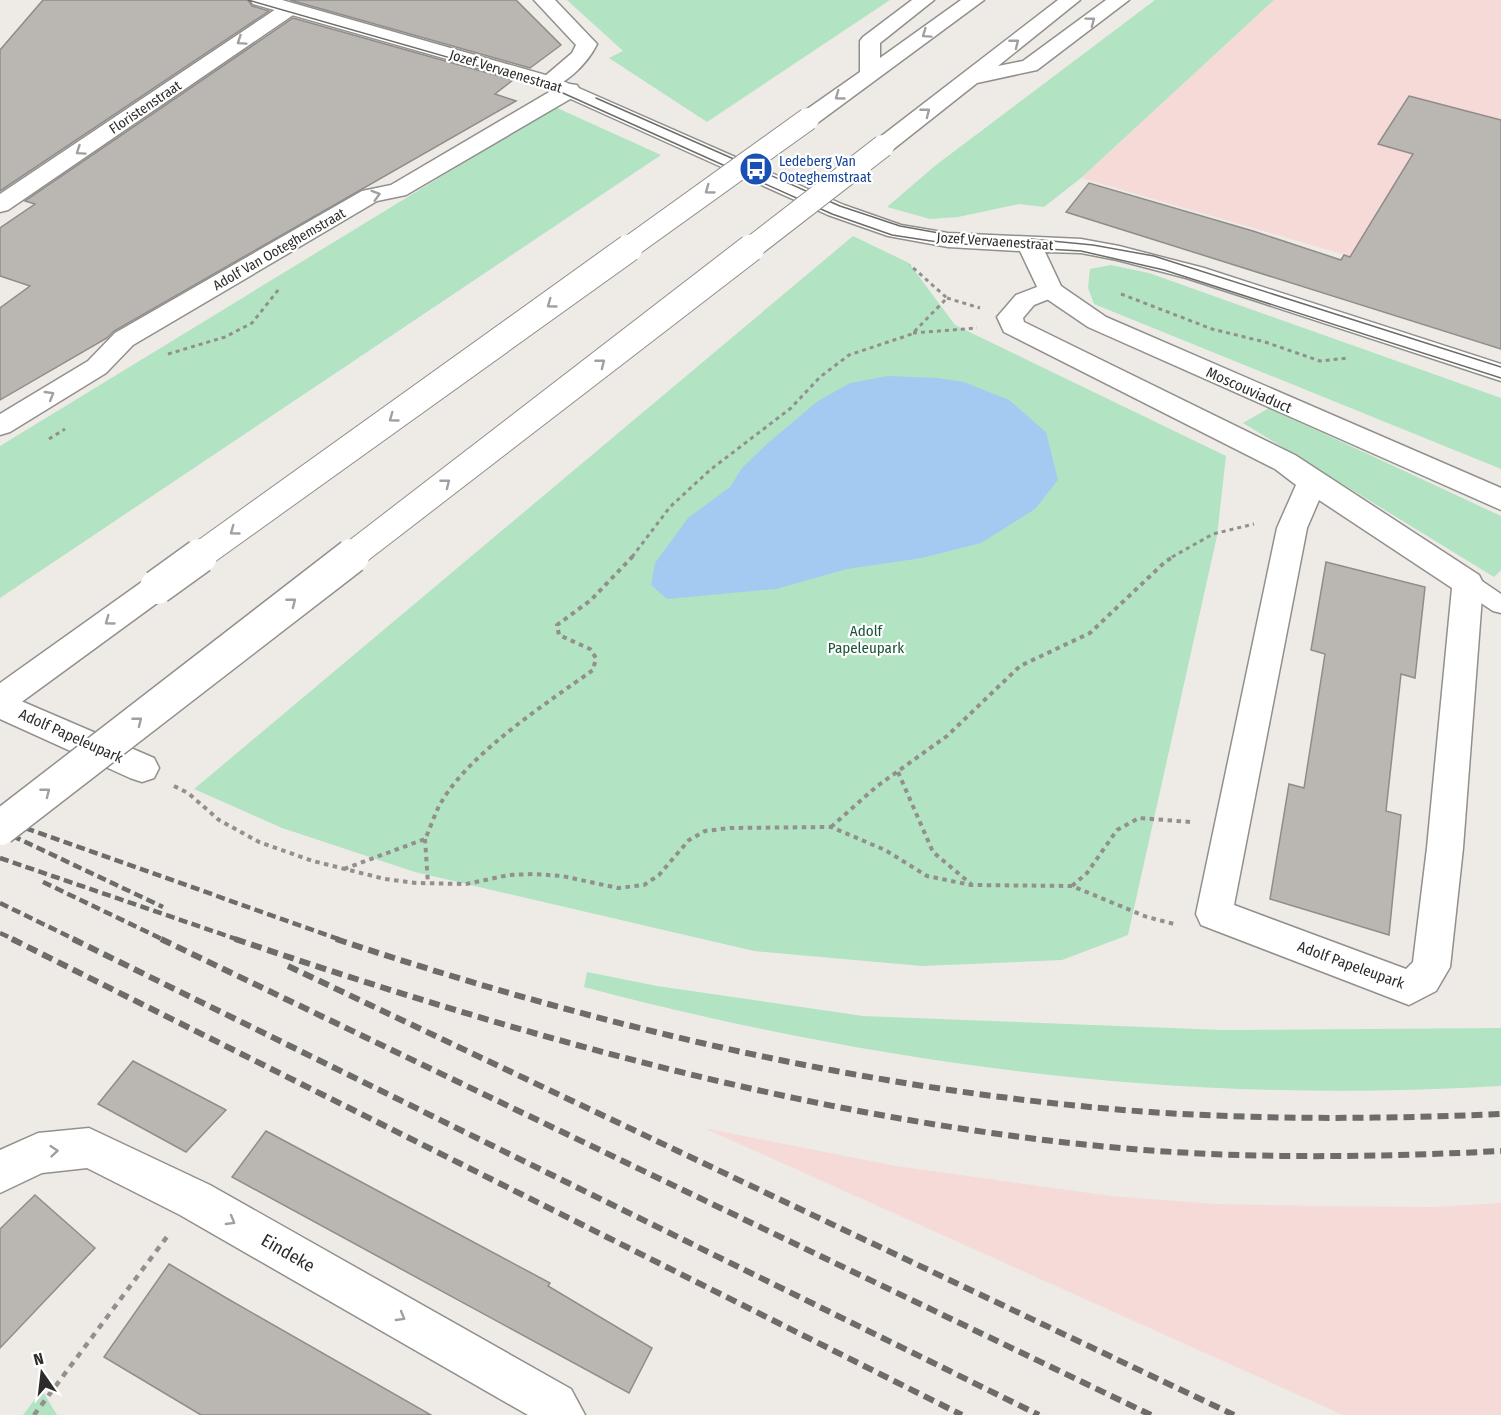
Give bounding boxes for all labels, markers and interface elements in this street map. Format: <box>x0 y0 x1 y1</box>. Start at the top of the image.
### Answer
one-way arrow <box>1085 17 1096 28</box>
one-way arrow <box>922 27 933 38</box>
one-way arrow <box>237 34 248 45</box>
one-way arrow <box>1008 39 1019 50</box>
street label: Jozef Vervaenestraat <box>447 46 565 97</box>
street label: Floristenstraat <box>106 77 185 138</box>
one-way arrow <box>835 89 846 100</box>
one-way arrow <box>919 109 930 120</box>
one-way arrow <box>75 144 86 155</box>
bus stop icon: Ledeberg Van Ooteghemstraat <box>738 151 774 187</box>
place label: Ledeberg Van Ooteghemstraat <box>779 153 872 186</box>
one-way arrow <box>705 183 716 194</box>
one-way arrow <box>370 190 381 202</box>
street label: Adolf Van Ooteghemstraat <box>210 204 349 294</box>
street label: Jozef Vervaenestraat <box>936 229 1054 254</box>
one-way arrow <box>546 296 557 307</box>
one-way arrow <box>594 360 605 371</box>
street label: Moscouviaduct <box>1203 363 1295 417</box>
one-way arrow <box>44 391 54 403</box>
one-way arrow <box>388 410 399 421</box>
one-way arrow <box>440 479 451 490</box>
one-way arrow <box>230 524 241 535</box>
one-way arrow <box>285 598 296 609</box>
one-way arrow <box>105 614 116 625</box>
park label: Adolf Papeleupark <box>828 622 904 657</box>
street label: Adolf Papeleupark <box>16 705 126 767</box>
one-way arrow <box>131 718 142 729</box>
one-way arrow <box>39 789 50 800</box>
street label: Adolf Papeleupark <box>1295 937 1407 993</box>
one-way arrow <box>49 1145 58 1158</box>
one-way arrow <box>225 1213 235 1225</box>
street label: Eindeke <box>257 1229 319 1277</box>
one-way arrow <box>394 1310 405 1321</box>
north arrow <box>12 1343 72 1403</box>
text: N <box>32 1349 45 1369</box>

